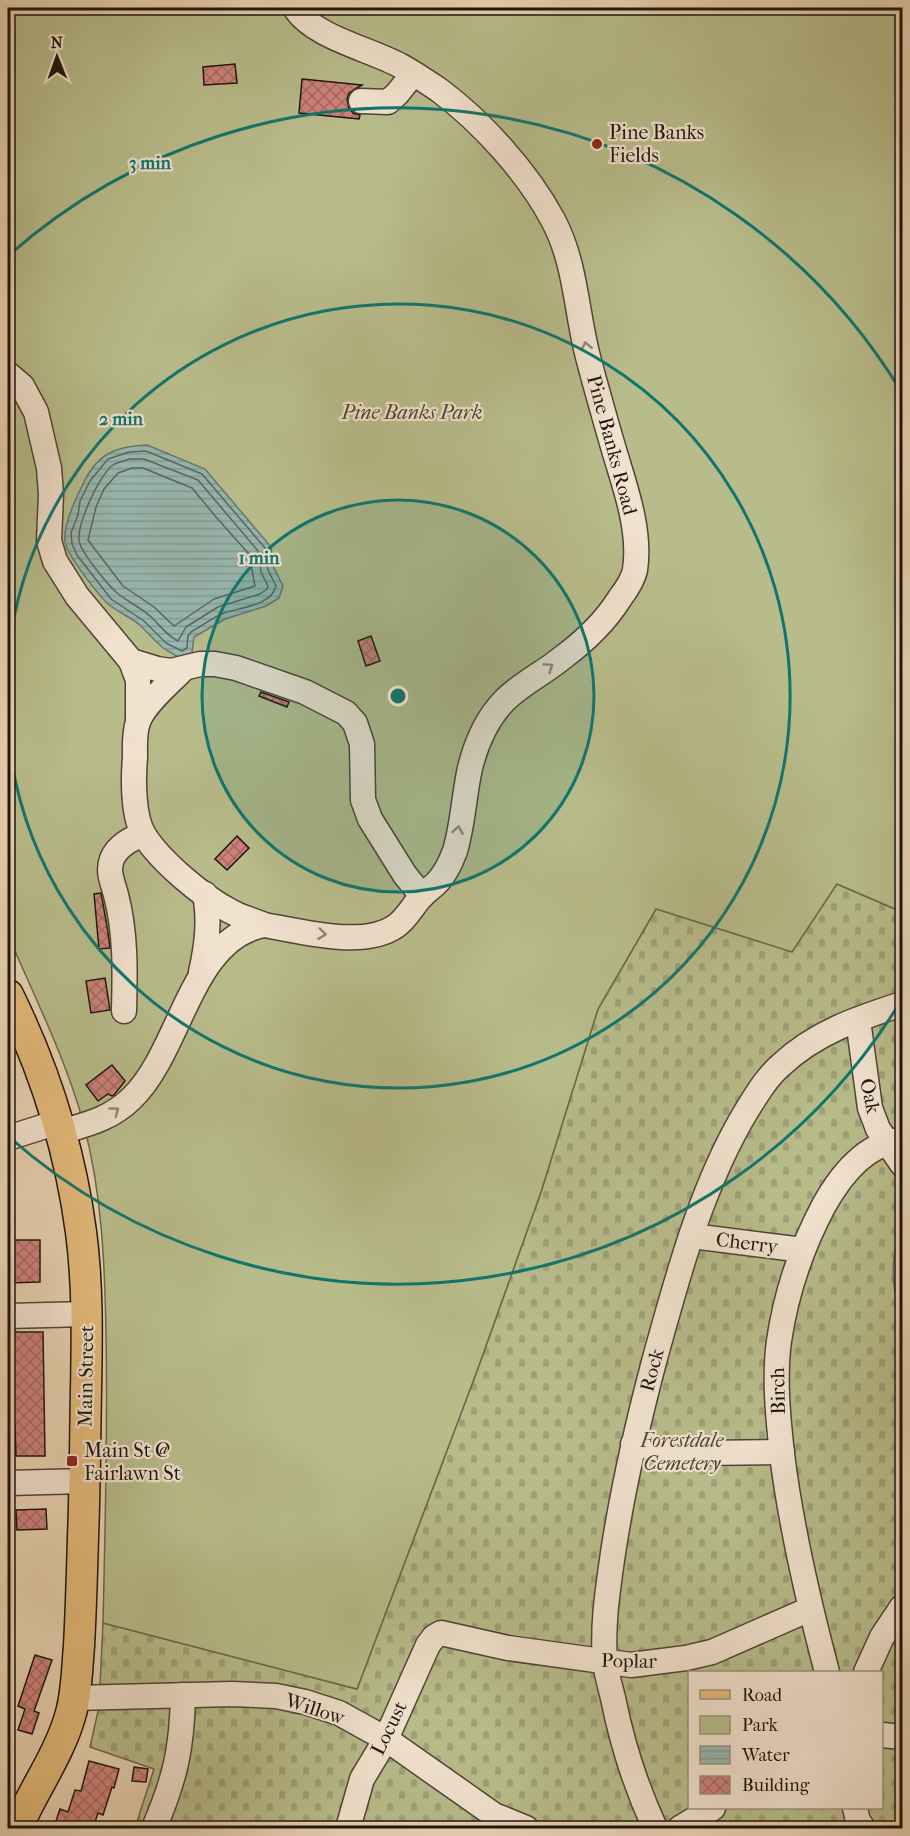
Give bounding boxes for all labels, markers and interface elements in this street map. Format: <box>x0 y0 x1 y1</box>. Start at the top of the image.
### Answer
north arrow <box>27 27 87 87</box>
text: N <box>51 33 64 52</box>
place label: Pine Banks Fields <box>609 121 704 167</box>
marker: Pine Banks Fields <box>590 137 604 151</box>
text: 3 min <box>129 153 172 174</box>
one-way arrow <box>580 341 593 351</box>
street label: Pine Banks Road <box>582 372 642 519</box>
park label: Pine Banks Park <box>341 401 482 424</box>
text: 2 min <box>99 409 143 430</box>
text: 1 min <box>238 548 280 569</box>
one-way arrow <box>543 663 553 675</box>
centre of rings <box>388 686 408 706</box>
one-way arrow <box>451 825 464 835</box>
one-way arrow <box>317 928 326 940</box>
street label: Oak <box>855 1076 885 1116</box>
one-way arrow <box>109 1108 120 1119</box>
street label: Cherry <box>715 1228 781 1258</box>
street label: Main Street <box>74 1325 98 1427</box>
street label: Rock <box>635 1345 669 1394</box>
street label: Birch <box>766 1366 790 1415</box>
park label: Forestdale Cemetery <box>639 1429 724 1475</box>
place label: Main St @ Fairlawn St <box>84 1439 181 1485</box>
marker: Main St @ Fairlawn St <box>65 1454 79 1468</box>
street label: Poplar <box>601 1649 658 1673</box>
legend <box>688 1671 883 1809</box>
text: Road <box>742 1685 782 1706</box>
street label: Willow <box>281 1688 349 1730</box>
street label: Locust <box>366 1697 412 1759</box>
text: Park <box>742 1715 779 1736</box>
text: Water <box>741 1745 790 1766</box>
text: Building <box>742 1775 810 1796</box>

